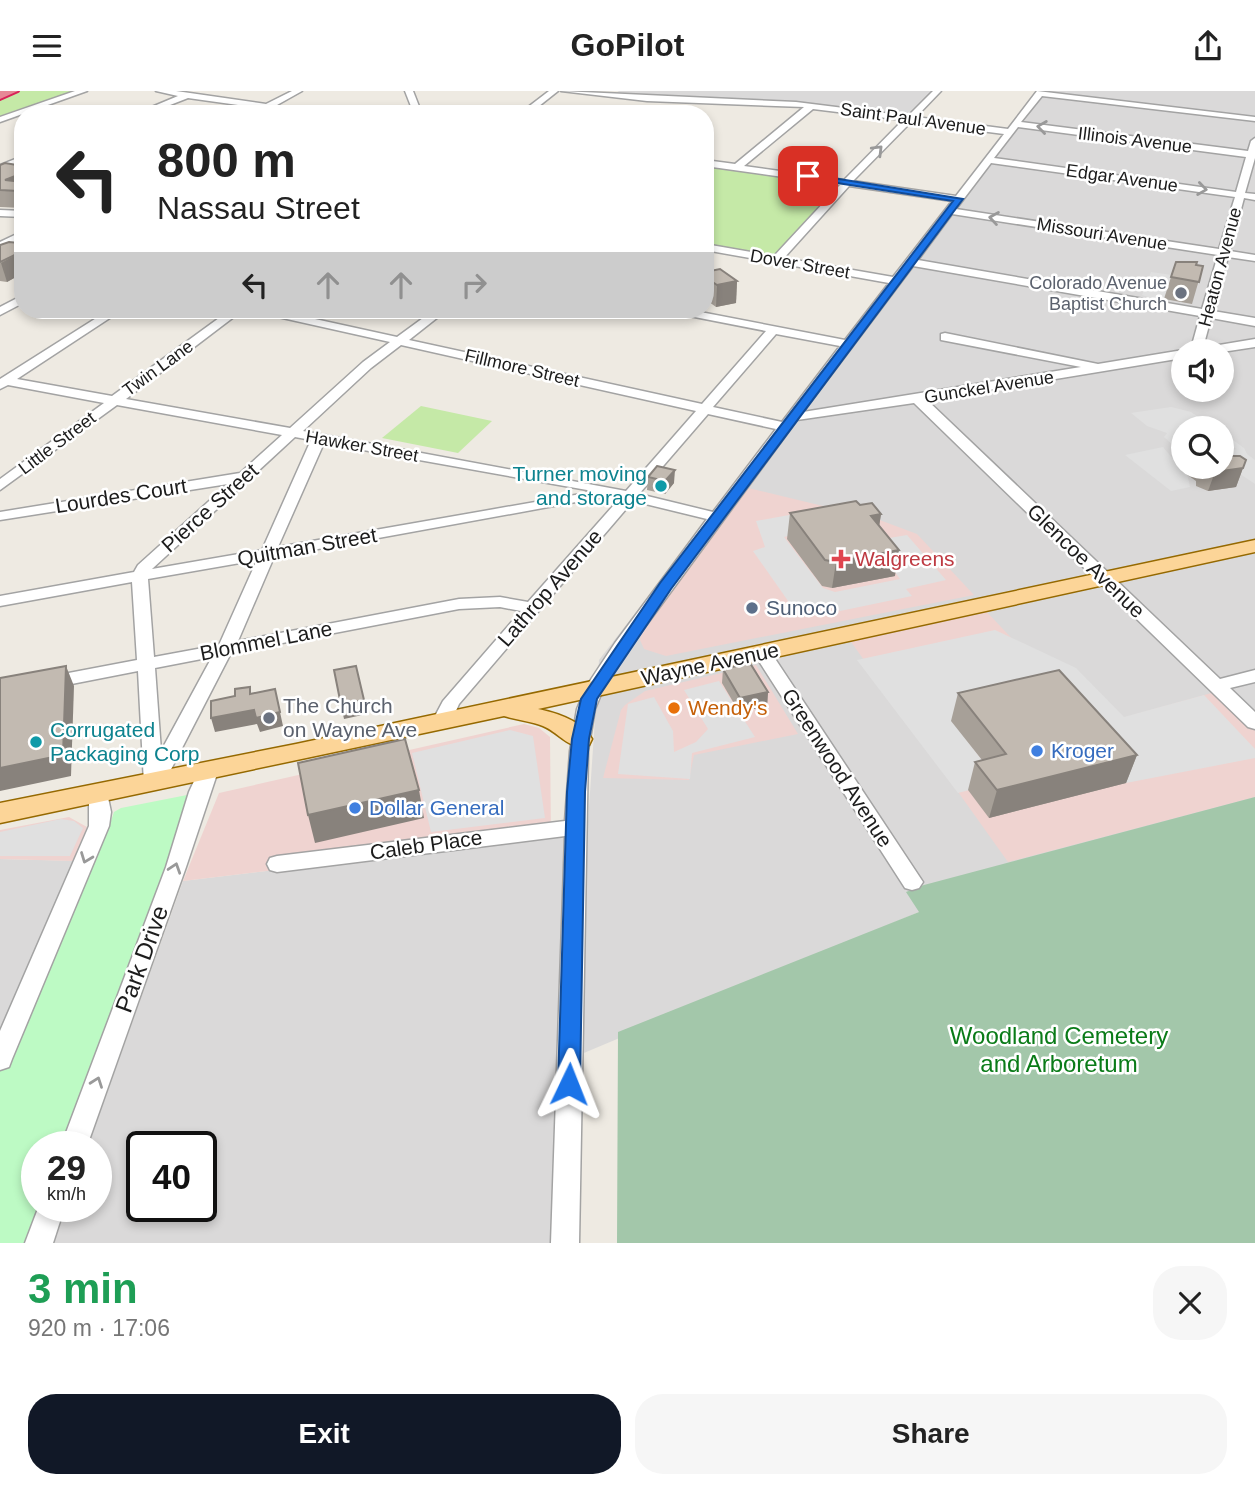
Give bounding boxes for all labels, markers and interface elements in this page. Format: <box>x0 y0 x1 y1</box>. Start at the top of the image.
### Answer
icon: menu <box>28 27 66 65</box>
text: GoPilot <box>571 27 684 63</box>
icon: share <box>1189 27 1227 65</box>
street label: Saint Paul Avenue <box>839 99 987 139</box>
one-way arrow <box>1036 120 1047 135</box>
street label: Illinois Avenue <box>1077 123 1193 157</box>
icon: left <box>42 133 133 224</box>
text: 800 m <box>157 133 296 187</box>
one-way arrow <box>870 145 883 158</box>
pin <box>778 146 838 206</box>
icon: arrive <box>789 157 827 195</box>
street label: Edgar Avenue <box>1065 160 1179 196</box>
one-way arrow <box>1196 182 1208 197</box>
text: Nassau Street <box>157 190 360 226</box>
street label: Heaton Avenue <box>1194 205 1246 329</box>
one-way arrow <box>988 210 1000 225</box>
street label: Missouri Avenue <box>1035 214 1169 254</box>
street label: Dover Street <box>749 245 851 283</box>
icon: left <box>236 266 274 304</box>
icon: ahead <box>309 266 347 304</box>
icon: ahead <box>382 266 420 304</box>
icon: right <box>455 266 493 304</box>
place label: Colorado Avenue Baptist Church <box>1029 273 1167 314</box>
marker: Colorado Avenue Baptist Church <box>1173 285 1189 301</box>
street label: Twin Lane <box>119 336 197 400</box>
map controls <box>1171 339 1234 479</box>
button: sound <box>1171 339 1234 402</box>
street label: Fillmore Street <box>463 345 581 391</box>
street label: Gunckel Avenue <box>923 367 1055 407</box>
street label: Little Street <box>15 408 99 478</box>
button: search <box>1171 416 1234 479</box>
street label: Hawker Street <box>304 426 420 466</box>
street label: Pierce Street <box>157 458 263 557</box>
place label: Turner moving and storage <box>512 462 647 509</box>
street label: Lourdes Court <box>53 474 189 517</box>
marker: Turner moving and storage <box>653 478 669 494</box>
street label: Glencoe Avenue <box>1023 499 1150 622</box>
street label: Quitman Street <box>235 523 379 570</box>
street label: Lathrop Avenue <box>493 525 606 651</box>
place label: Walgreens <box>855 547 955 570</box>
marker: Walgreens <box>833 551 849 567</box>
place label: Sunoco <box>766 596 837 619</box>
marker: Sunoco <box>744 600 760 616</box>
street label: Blommel Lane <box>198 616 334 665</box>
street label: Wayne Avenue <box>639 638 781 689</box>
street label: Greenwood Avenue <box>778 684 897 851</box>
place label: The Church on Wayne Ave <box>283 694 417 741</box>
place label: Wendy's <box>688 696 768 719</box>
marker: Wendy's <box>666 700 682 716</box>
marker: The Church on Wayne Ave <box>261 710 277 726</box>
place label: Corrugated Packaging Corp <box>50 718 199 765</box>
marker: Corrugated Packaging Corp <box>28 734 44 750</box>
place label: Kroger <box>1051 739 1114 762</box>
marker: Kroger <box>1029 743 1045 759</box>
place label: Dollar General <box>369 796 504 819</box>
marker: Dollar General <box>347 800 363 816</box>
street label: Caleb Place <box>368 825 484 864</box>
one-way arrow <box>81 852 95 864</box>
one-way arrow <box>167 863 181 875</box>
street label: Park Drive <box>110 902 173 1016</box>
park label: Woodland Cemetery and Arboretum <box>950 1022 1168 1077</box>
position arrow <box>532 1047 606 1121</box>
one-way arrow <box>89 1077 103 1089</box>
speed limit sign: 40 <box>126 1131 217 1222</box>
text: 29 <box>47 1148 86 1187</box>
text: km/h <box>47 1184 86 1204</box>
text: 3 min <box>28 1265 138 1312</box>
button: close <box>1153 1266 1227 1340</box>
text: 920 m · 17:06 <box>28 1315 170 1341</box>
button: Exit <box>28 1394 621 1474</box>
button: Share <box>635 1394 1227 1474</box>

